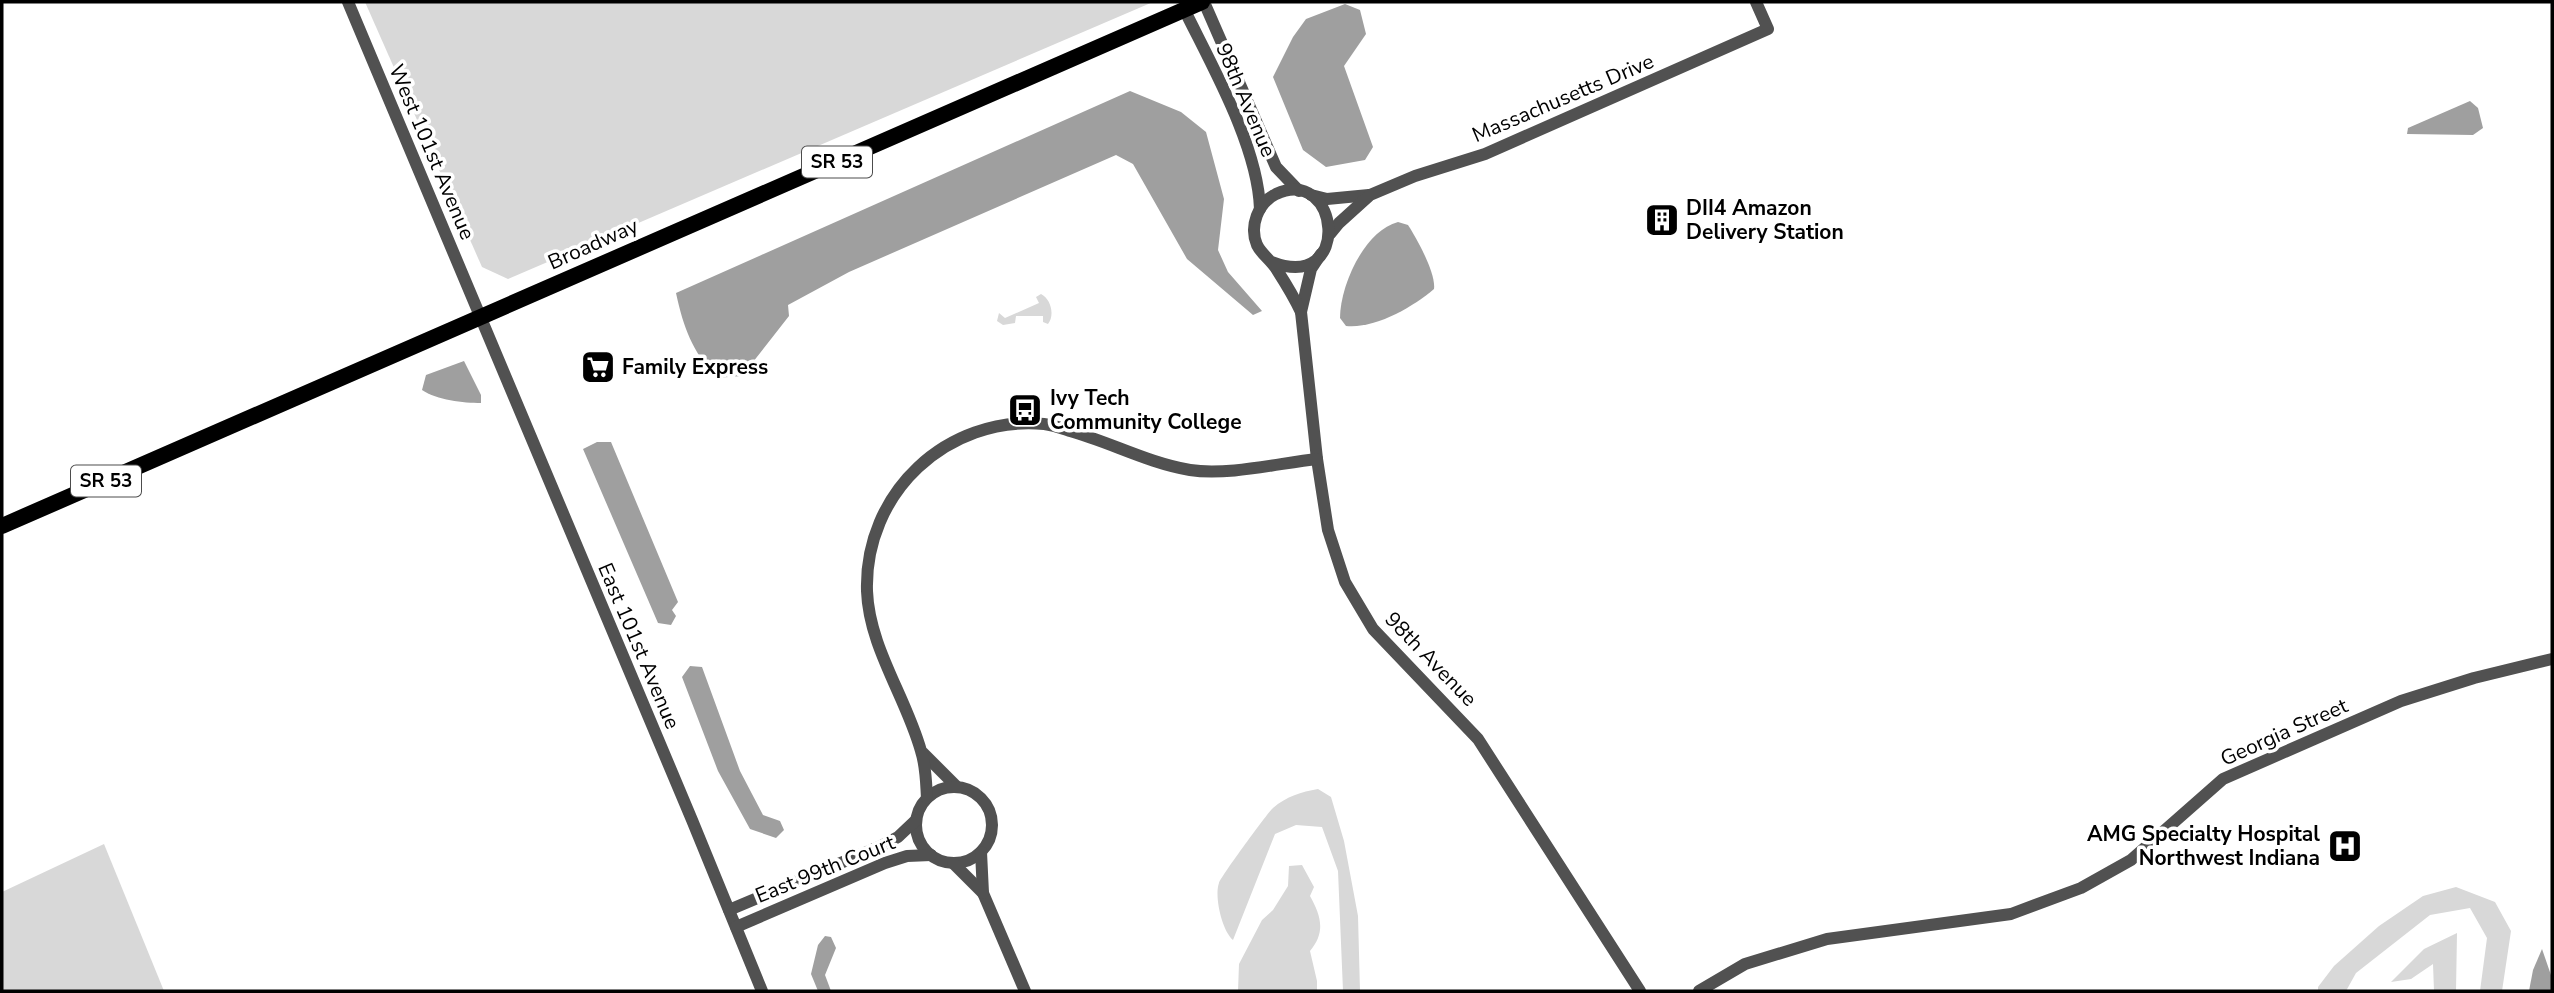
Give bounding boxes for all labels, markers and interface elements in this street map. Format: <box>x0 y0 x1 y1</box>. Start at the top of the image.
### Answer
street label: 98th Avenue <box>1209 39 1283 161</box>
street label: Massachusetts Drive <box>1468 47 1658 149</box>
street label: West 101st Avenue <box>382 60 482 244</box>
road number: SR 53 <box>802 146 872 178</box>
place label: DII4 Amazon Delivery Station <box>1686 194 1844 246</box>
building icon: DII4 Amazon Delivery Station <box>1643 201 1681 239</box>
street label: Broadway <box>543 212 643 276</box>
supermarket icon: Family Express <box>579 348 617 386</box>
place label: Family Express <box>622 353 768 381</box>
place label: Ivy Tech Community College <box>1050 384 1242 436</box>
bus stop icon: Ivy Tech Community College <box>1006 391 1044 429</box>
road number: SR 53 <box>71 466 141 496</box>
street label: East 101st Avenue <box>591 559 687 733</box>
street label: 98th Avenue <box>1379 606 1483 712</box>
street label: Georgia Street <box>2216 691 2353 773</box>
place label: AMG Specialty Hospital Northwest Indiana <box>2087 820 2320 872</box>
hospital icon: AMG Specialty Hospital Northwest Indiana <box>2326 827 2364 865</box>
street label: East 99th Court <box>751 828 900 910</box>

